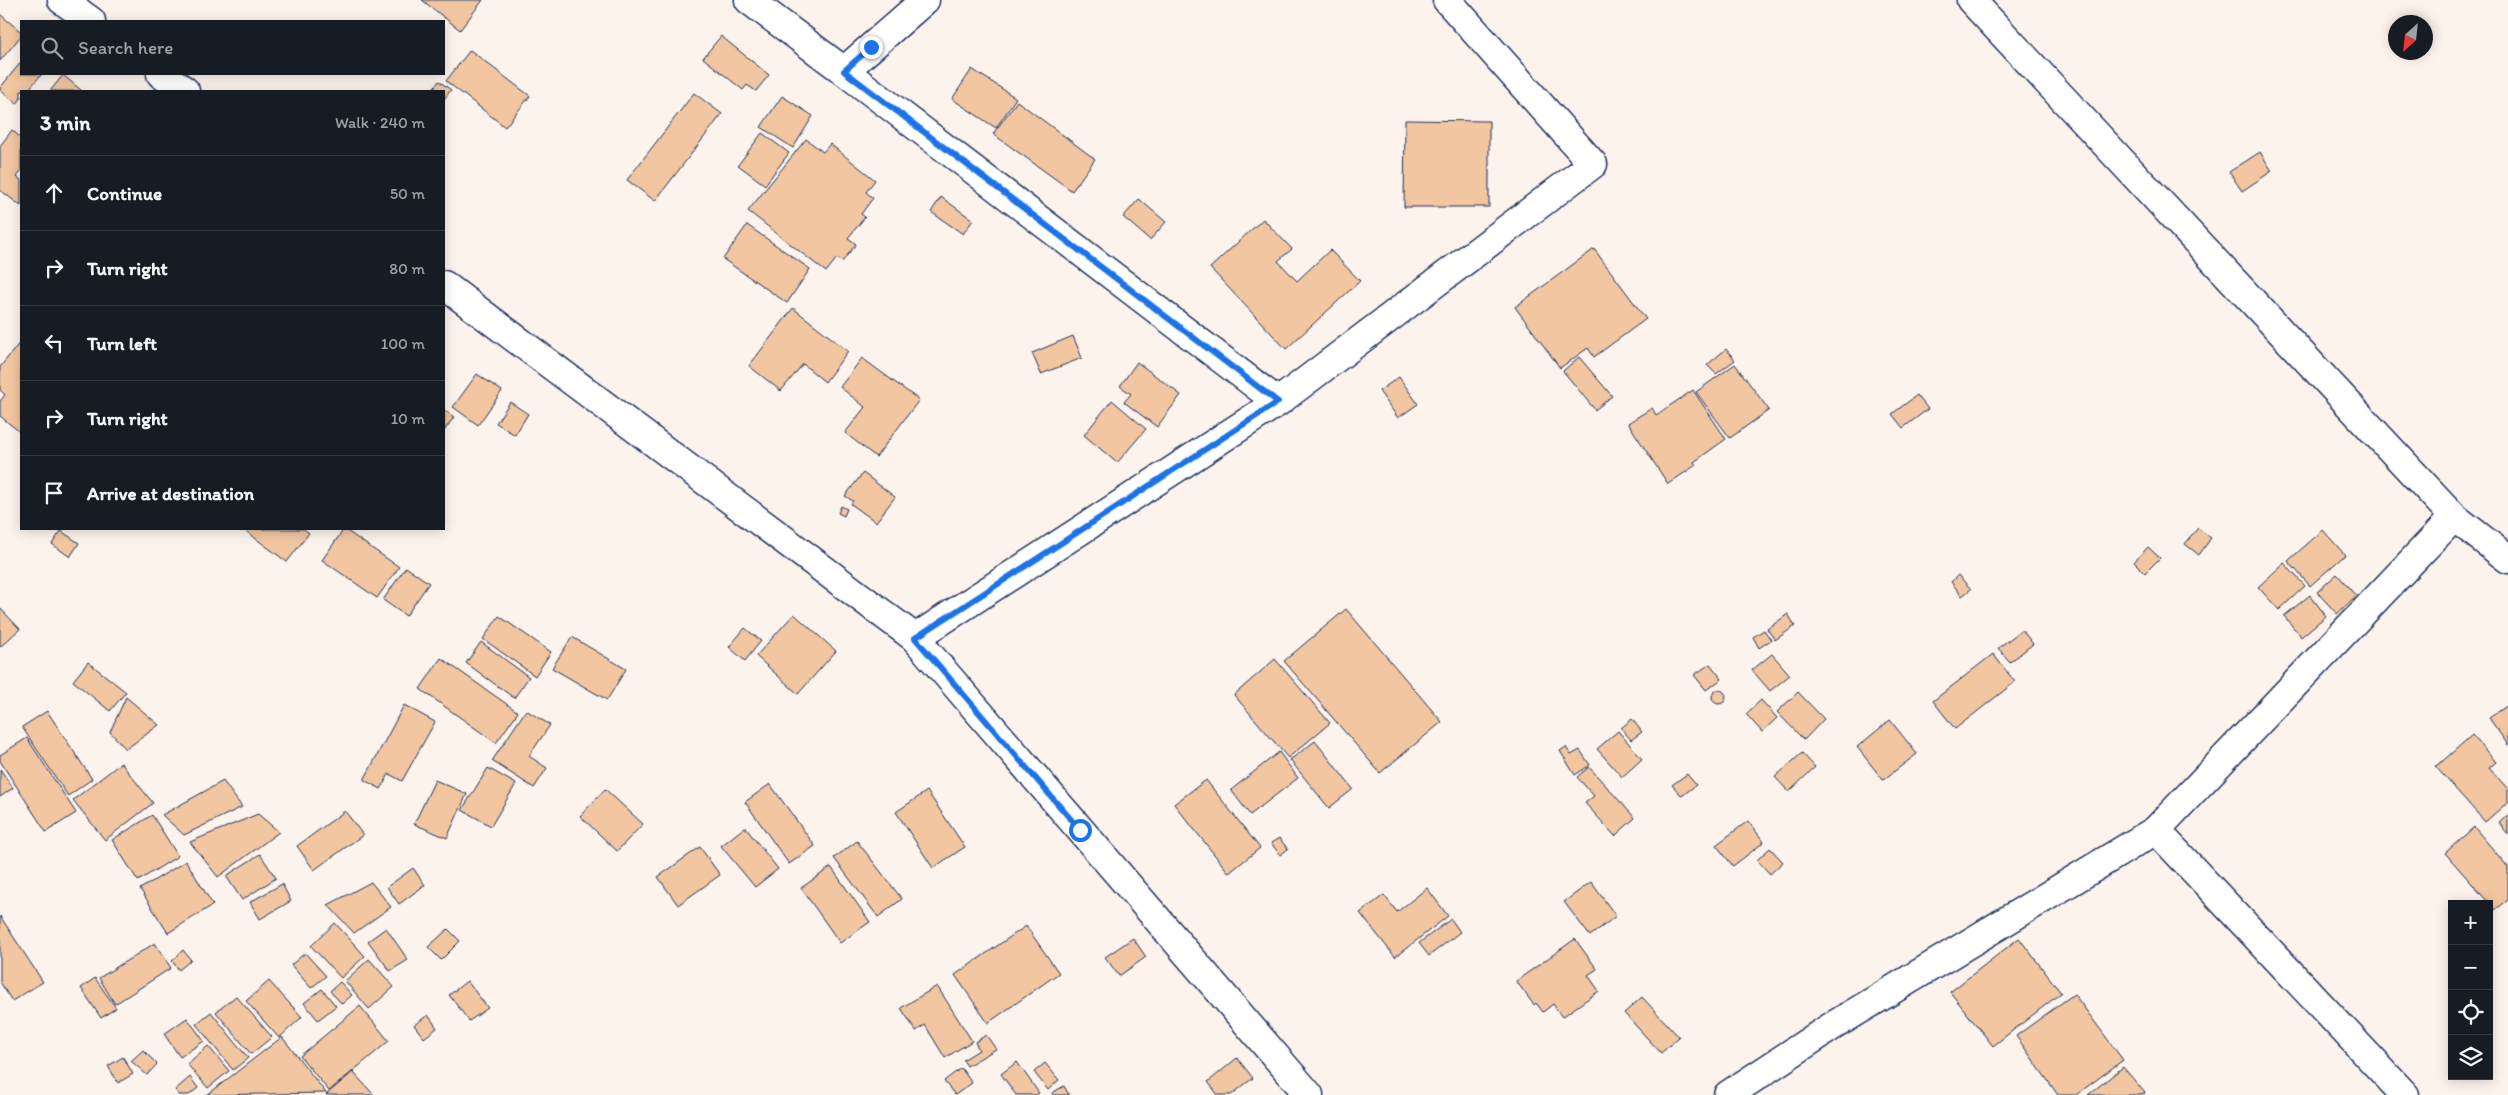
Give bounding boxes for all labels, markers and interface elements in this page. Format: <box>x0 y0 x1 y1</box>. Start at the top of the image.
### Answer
north arrow <box>2388 15 2433 60</box>
search box <box>20 20 445 75</box>
icon: search <box>38 34 66 62</box>
text: Search here <box>78 36 173 59</box>
route end <box>860 36 883 59</box>
text: 3 min <box>40 110 90 135</box>
text: Walk · 240 m <box>335 113 425 132</box>
icon: ahead <box>40 179 68 207</box>
text: Continue <box>87 182 162 205</box>
text: 50 m <box>390 184 425 203</box>
icon: right <box>40 254 68 282</box>
text: Turn right <box>87 257 168 280</box>
text: 80 m <box>389 259 425 278</box>
icon: left <box>40 329 68 357</box>
text: Turn left <box>87 332 157 355</box>
text: 100 m <box>381 334 425 353</box>
icon: right <box>40 404 68 432</box>
text: Turn right <box>87 407 168 430</box>
text: 10 m <box>391 409 425 428</box>
icon: arrive <box>40 479 68 507</box>
text: Arrive at destination <box>87 482 254 505</box>
route start <box>1069 819 1092 842</box>
map controls <box>2448 900 2493 1080</box>
button: + <box>2448 900 2493 945</box>
button: − <box>2448 945 2493 990</box>
button: locate <box>2448 990 2493 1035</box>
button: layers <box>2448 1035 2493 1080</box>

